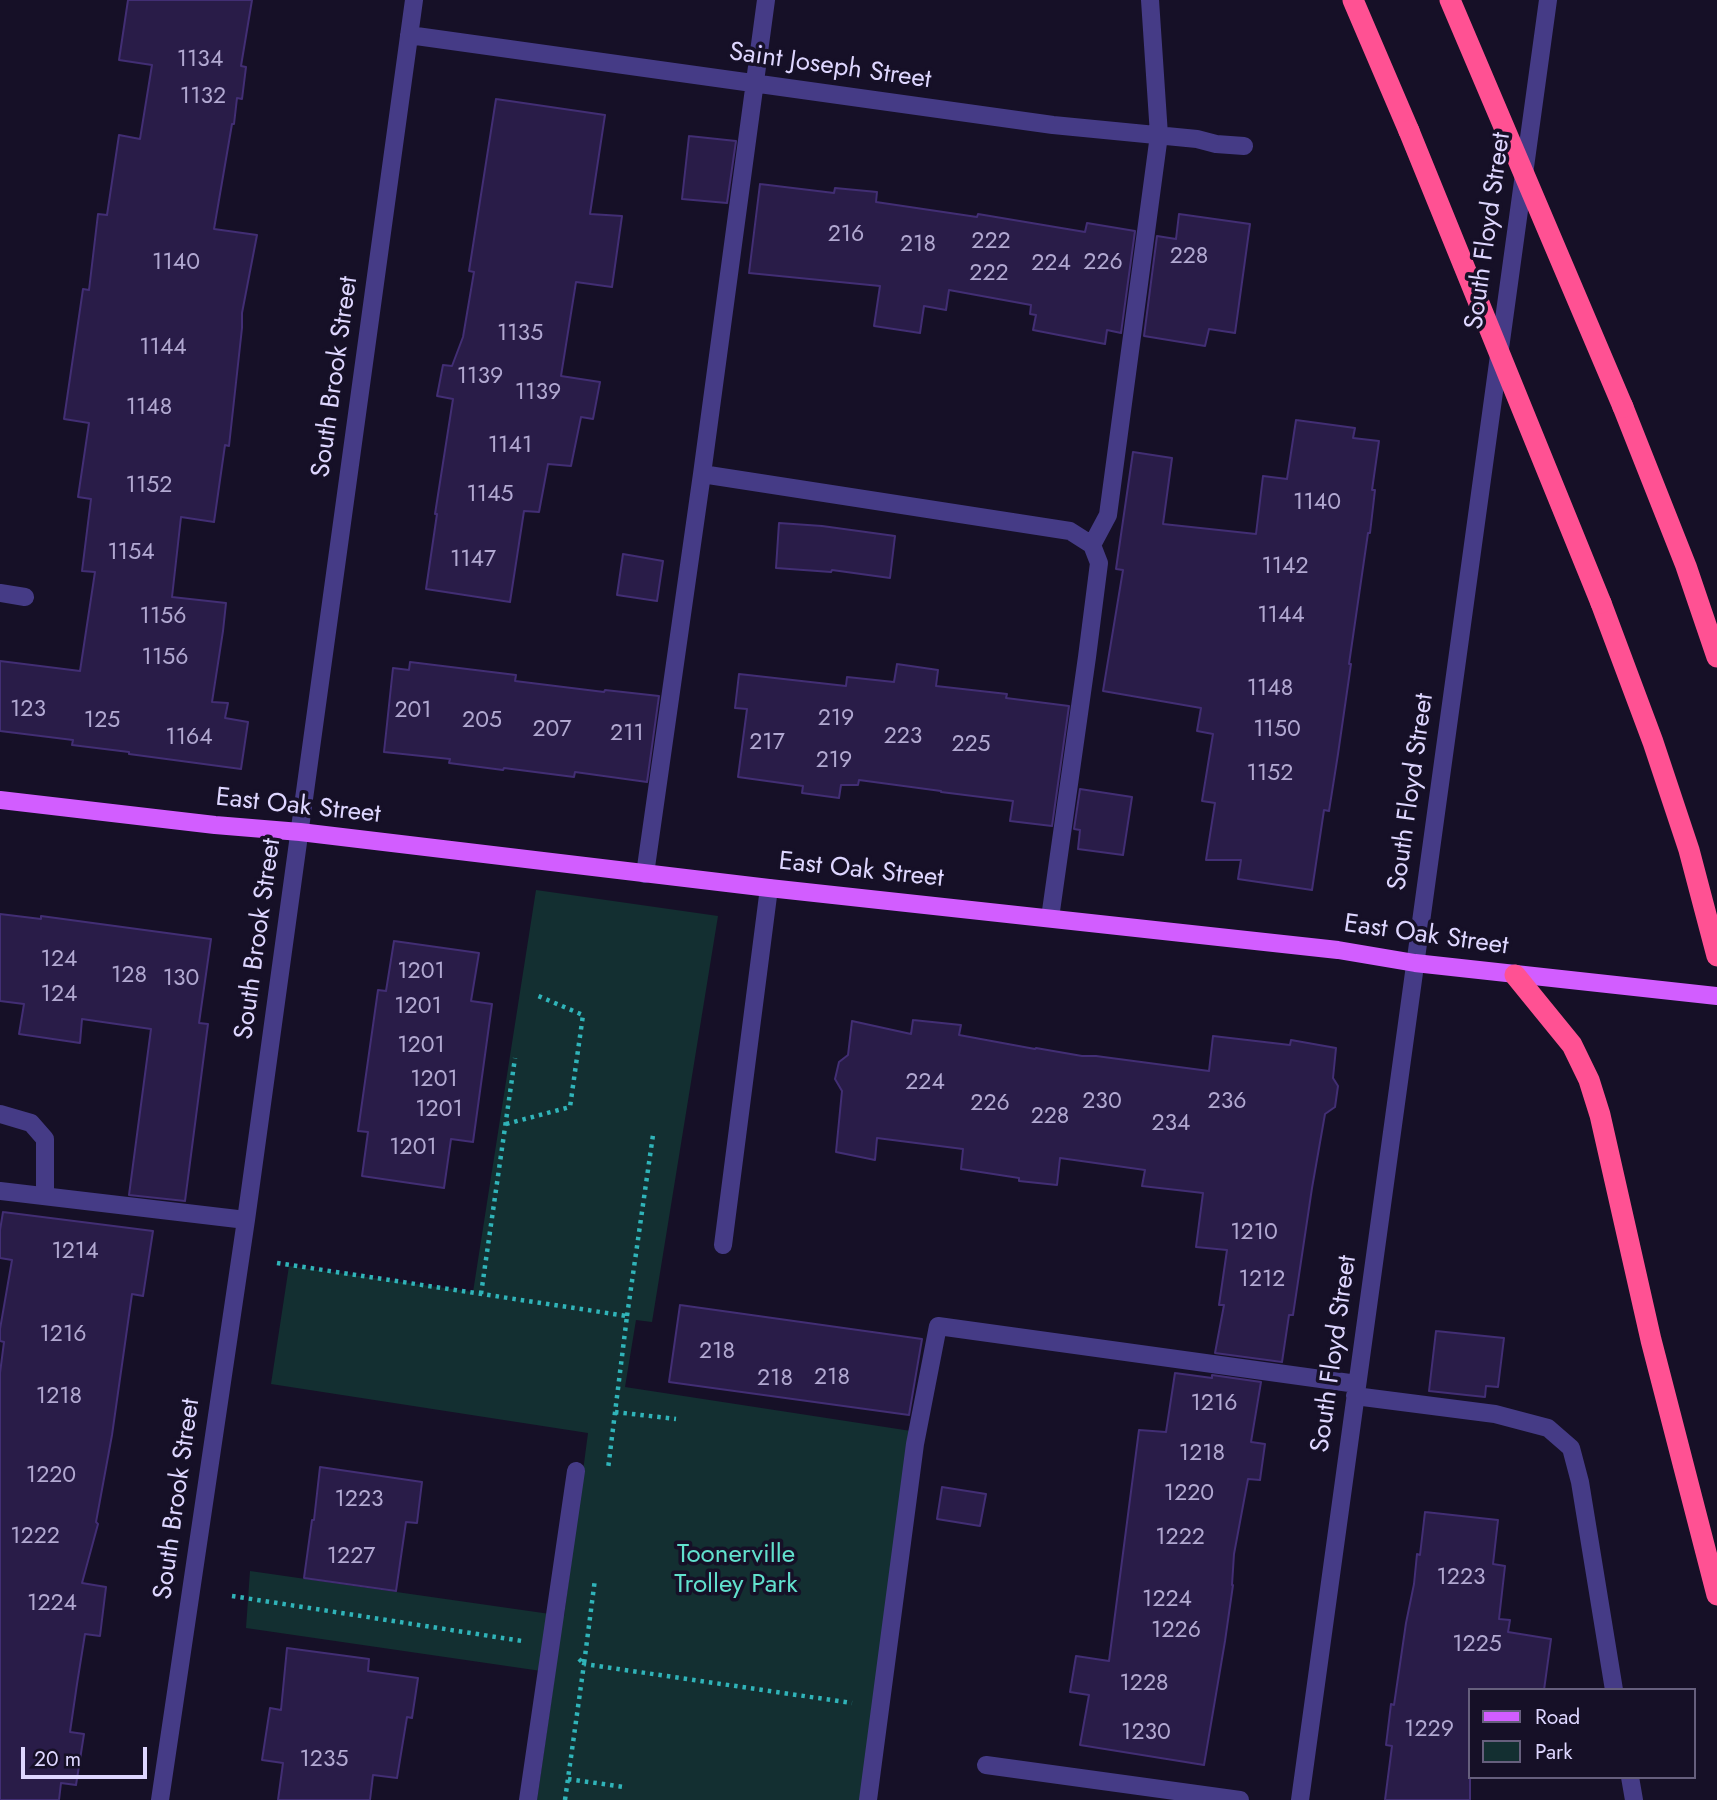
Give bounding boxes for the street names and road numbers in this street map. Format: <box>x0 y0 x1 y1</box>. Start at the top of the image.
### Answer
street label: Saint Joseph Street <box>727 37 933 97</box>
street label: South Floyd Street <box>1460 130 1518 332</box>
street label: South Brook Street <box>306 275 366 479</box>
street label: South Floyd Street <box>1383 691 1441 893</box>
street label: East Oak Street <box>214 783 382 831</box>
street label: South Brook Street <box>229 837 289 1041</box>
street label: East Oak Street <box>777 847 945 895</box>
street label: East Oak Street <box>1342 909 1510 963</box>
street label: South Floyd Street <box>1306 1253 1364 1455</box>
street label: South Brook Street <box>148 1397 208 1601</box>

